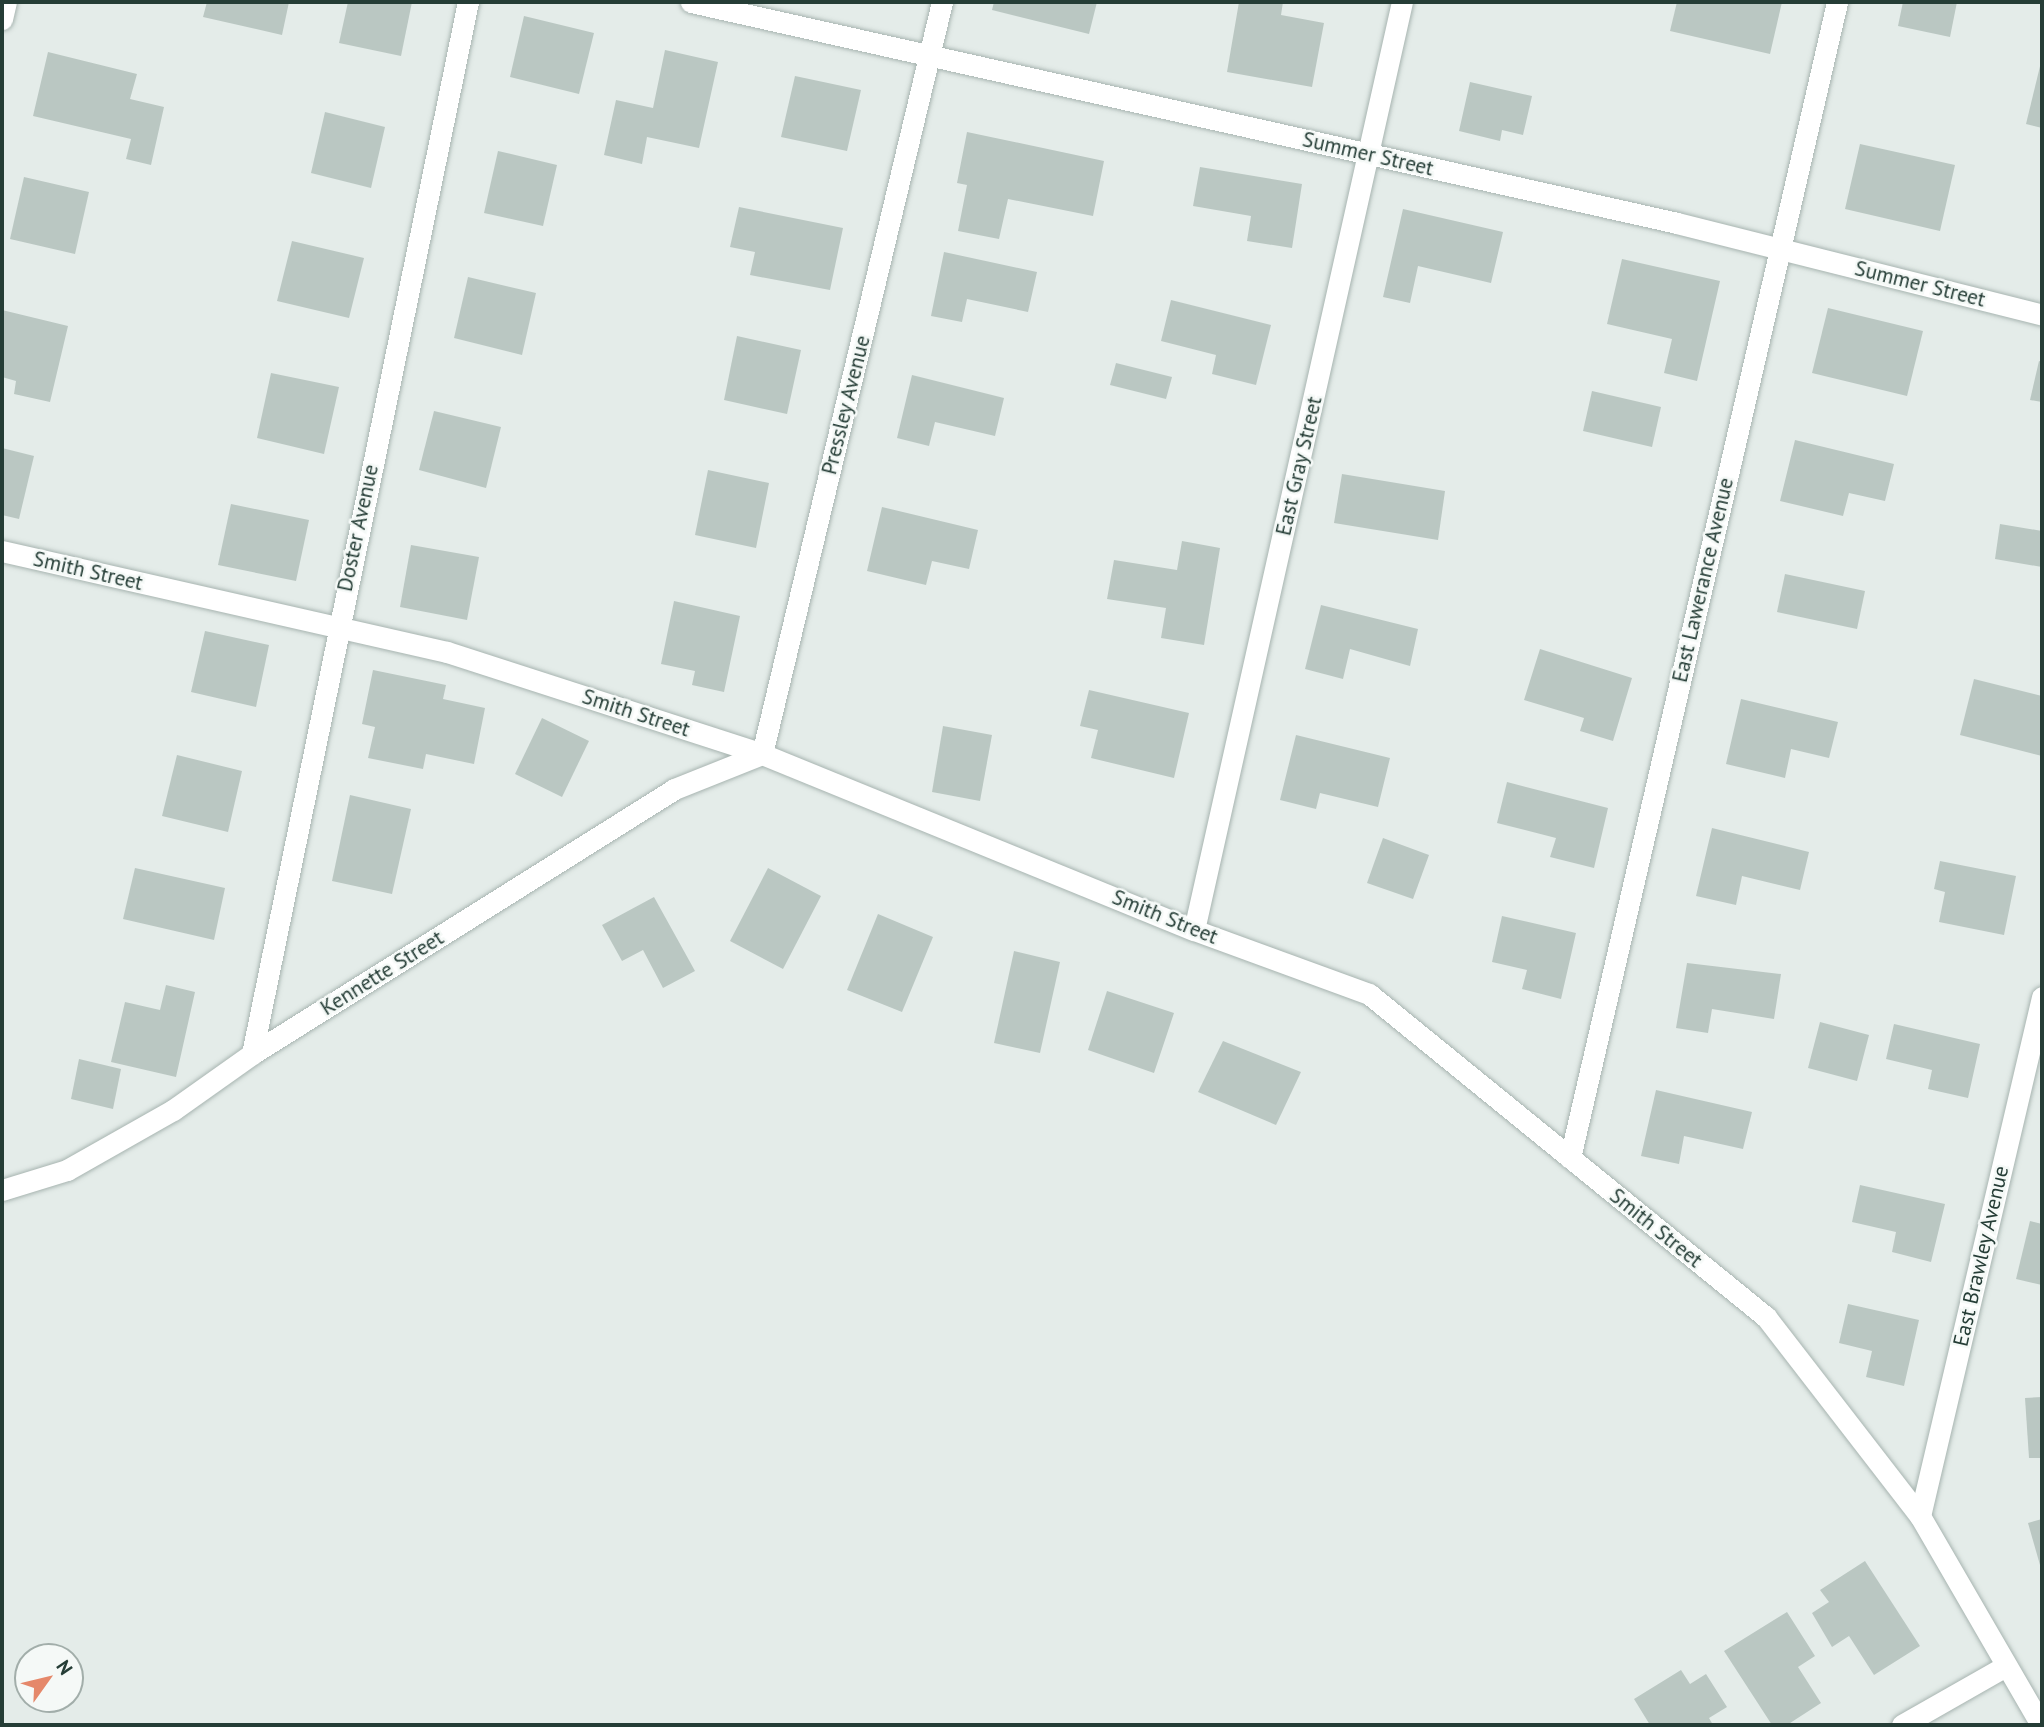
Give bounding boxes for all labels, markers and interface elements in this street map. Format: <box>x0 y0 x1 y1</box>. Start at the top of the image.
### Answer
street label: Summer Street <box>1300 127 1436 181</box>
street label: Summer Street <box>1852 256 1988 312</box>
street label: Pressley Avenue <box>816 332 876 478</box>
street label: East Gray Street <box>1271 394 1327 538</box>
street label: Doster Avenue <box>332 462 384 594</box>
street label: East Lawerance Avenue <box>1667 475 1739 685</box>
street label: Smith Street <box>31 546 145 596</box>
street label: Smith Street <box>579 684 693 742</box>
street label: Smith Street <box>1109 884 1221 950</box>
street label: Kennette Street <box>316 925 448 1021</box>
street label: East Brawley Avenue <box>1948 1163 2014 1349</box>
street label: Smith Street <box>1605 1183 1707 1273</box>
north arrow <box>14 1643 84 1713</box>
text: N <box>51 1655 78 1679</box>

